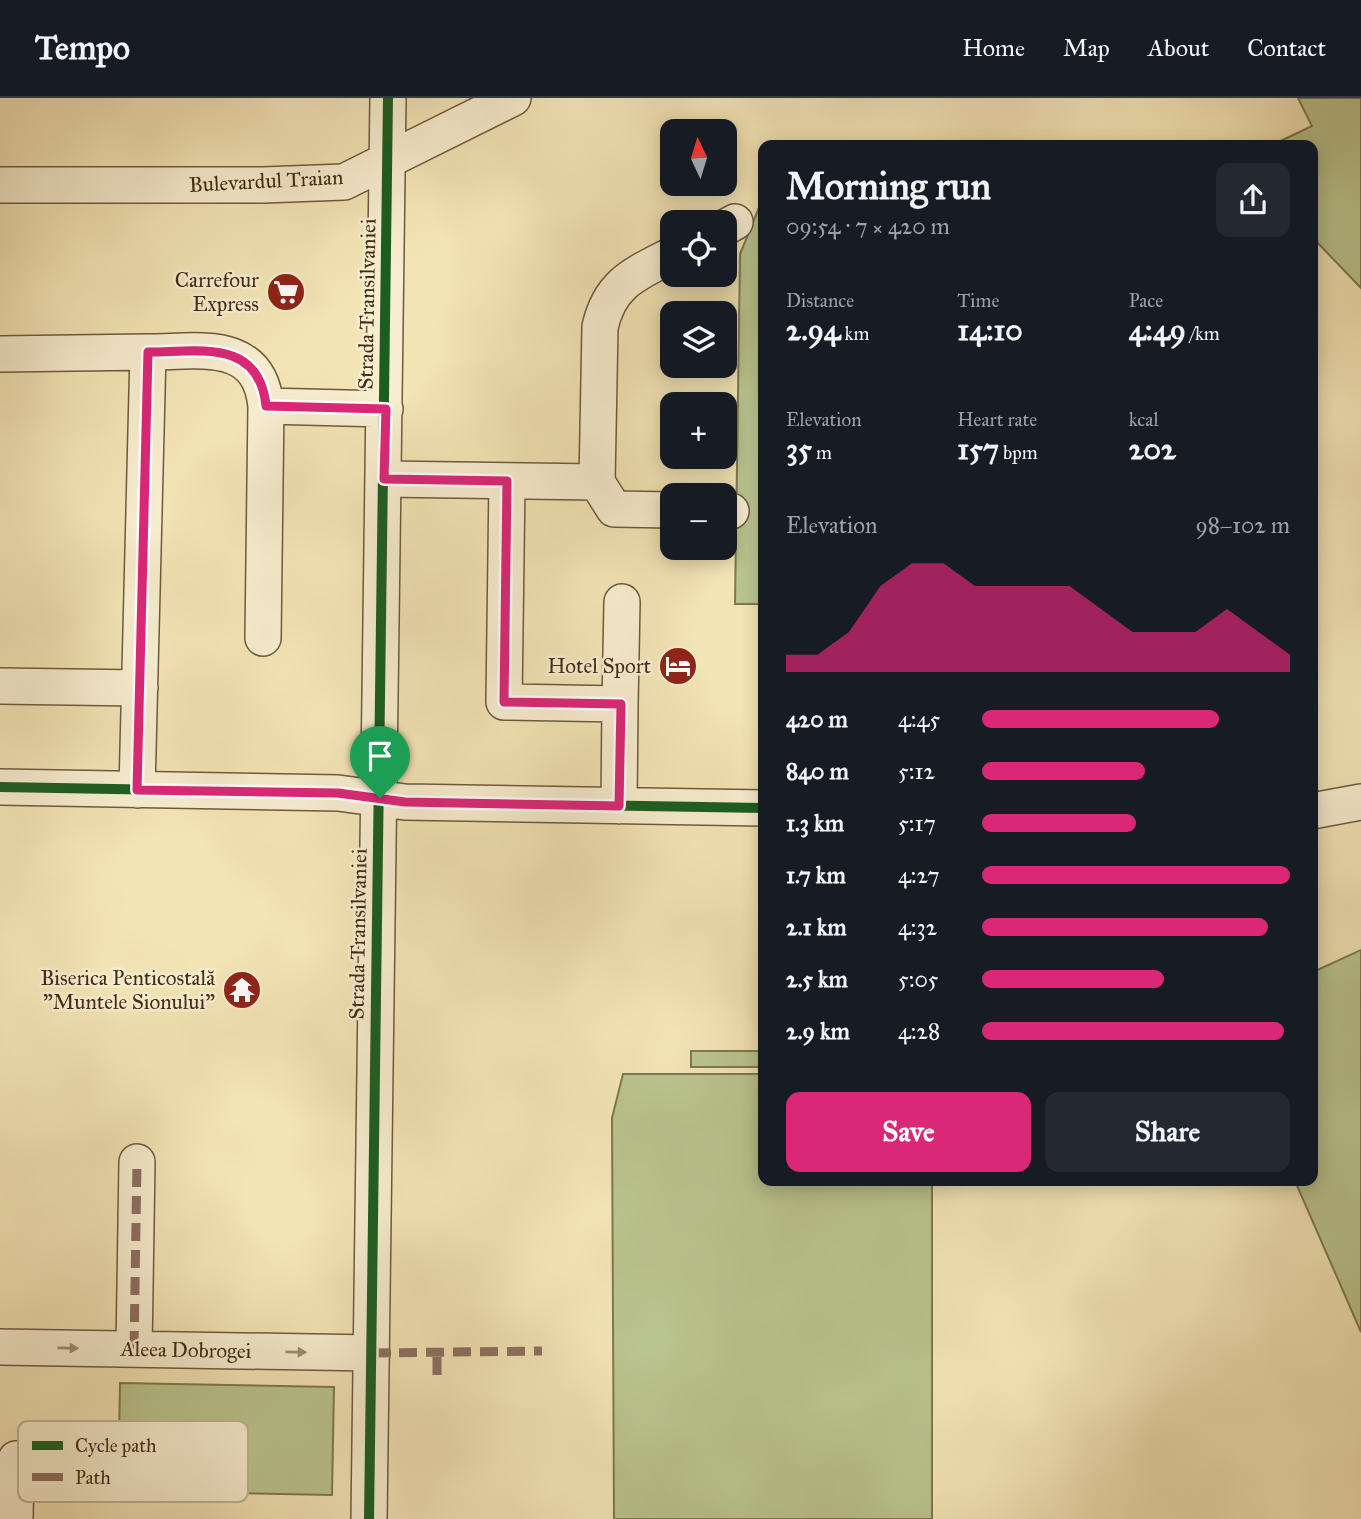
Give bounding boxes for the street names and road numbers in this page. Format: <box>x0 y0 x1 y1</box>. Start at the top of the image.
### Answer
street label: Bulevardul Traian <box>188 164 344 198</box>
street label: Strada Transilvaniei <box>353 218 381 390</box>
street label: Strada Transilvaniei <box>344 848 372 1020</box>
street label: Aleea Dobrogei <box>119 1336 252 1364</box>

